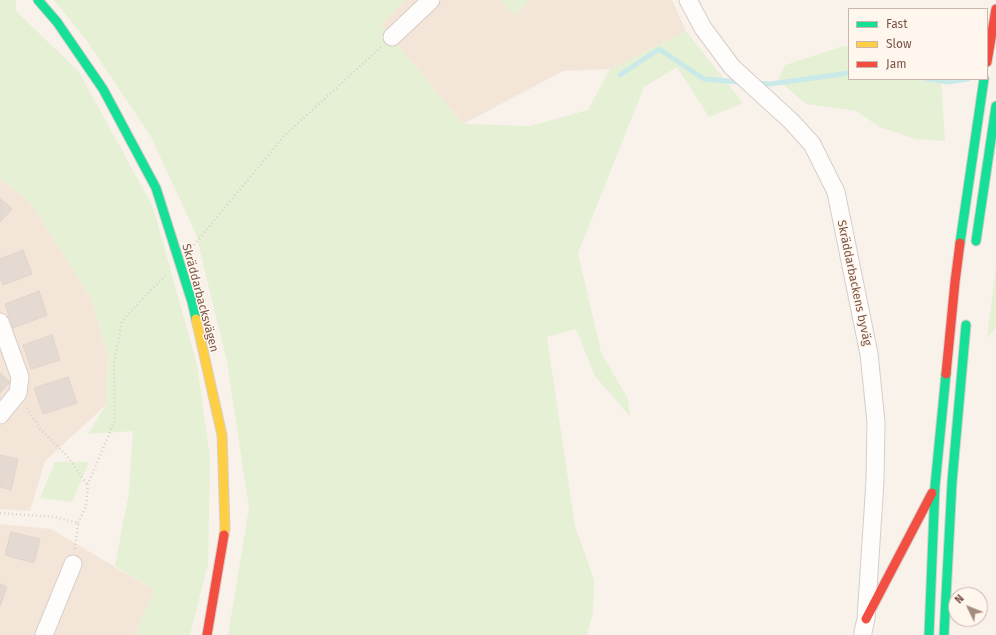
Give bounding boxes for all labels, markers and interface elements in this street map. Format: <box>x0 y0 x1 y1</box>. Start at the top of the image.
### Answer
legend <box>848 8 988 80</box>
text: Fast <box>886 17 908 31</box>
text: Slow <box>886 37 912 51</box>
text: Jam <box>886 57 906 71</box>
street label: Skräddarbackens byväg <box>834 219 874 347</box>
street label: Skräddarbacksvägen <box>179 242 221 354</box>
north arrow <box>948 587 988 627</box>
text: N <box>952 592 967 606</box>

